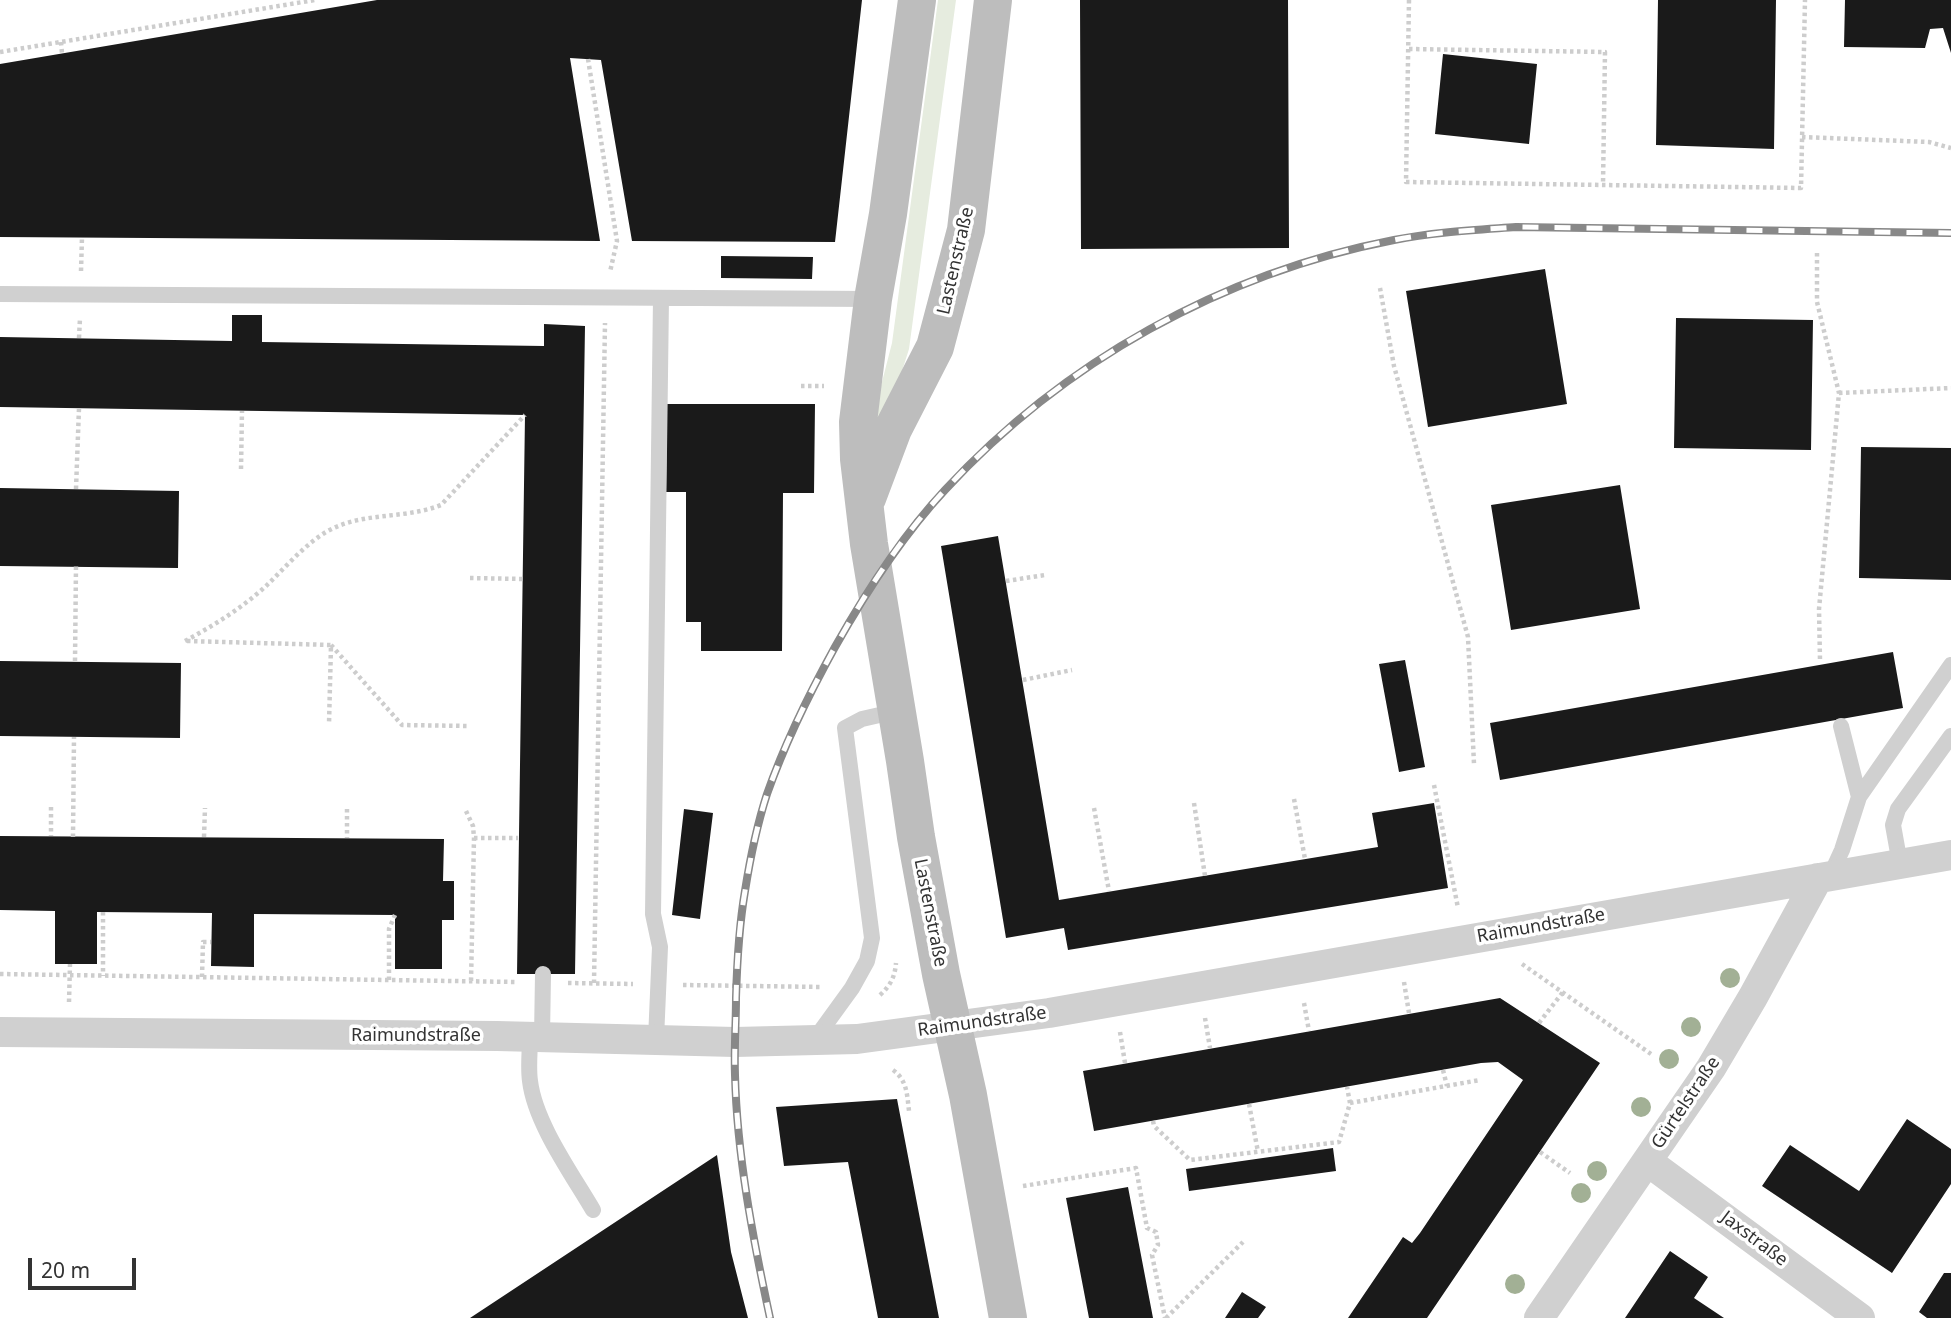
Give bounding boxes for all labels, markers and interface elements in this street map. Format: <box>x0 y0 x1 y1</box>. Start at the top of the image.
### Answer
street label: Lastenstraße <box>933 205 979 317</box>
street label: Lastenstraße <box>909 857 951 969</box>
street label: Raimundstraße <box>1475 904 1607 948</box>
street label: Raimundstraße <box>916 1002 1048 1042</box>
street label: Raimundstraße <box>351 1025 481 1047</box>
street label: Gürtelstraße <box>1647 1053 1725 1153</box>
street label: Jaxstraße <box>1716 1207 1792 1271</box>
scale bar <box>32 1244 140 1288</box>
text: 20 m <box>41 1256 90 1284</box>

